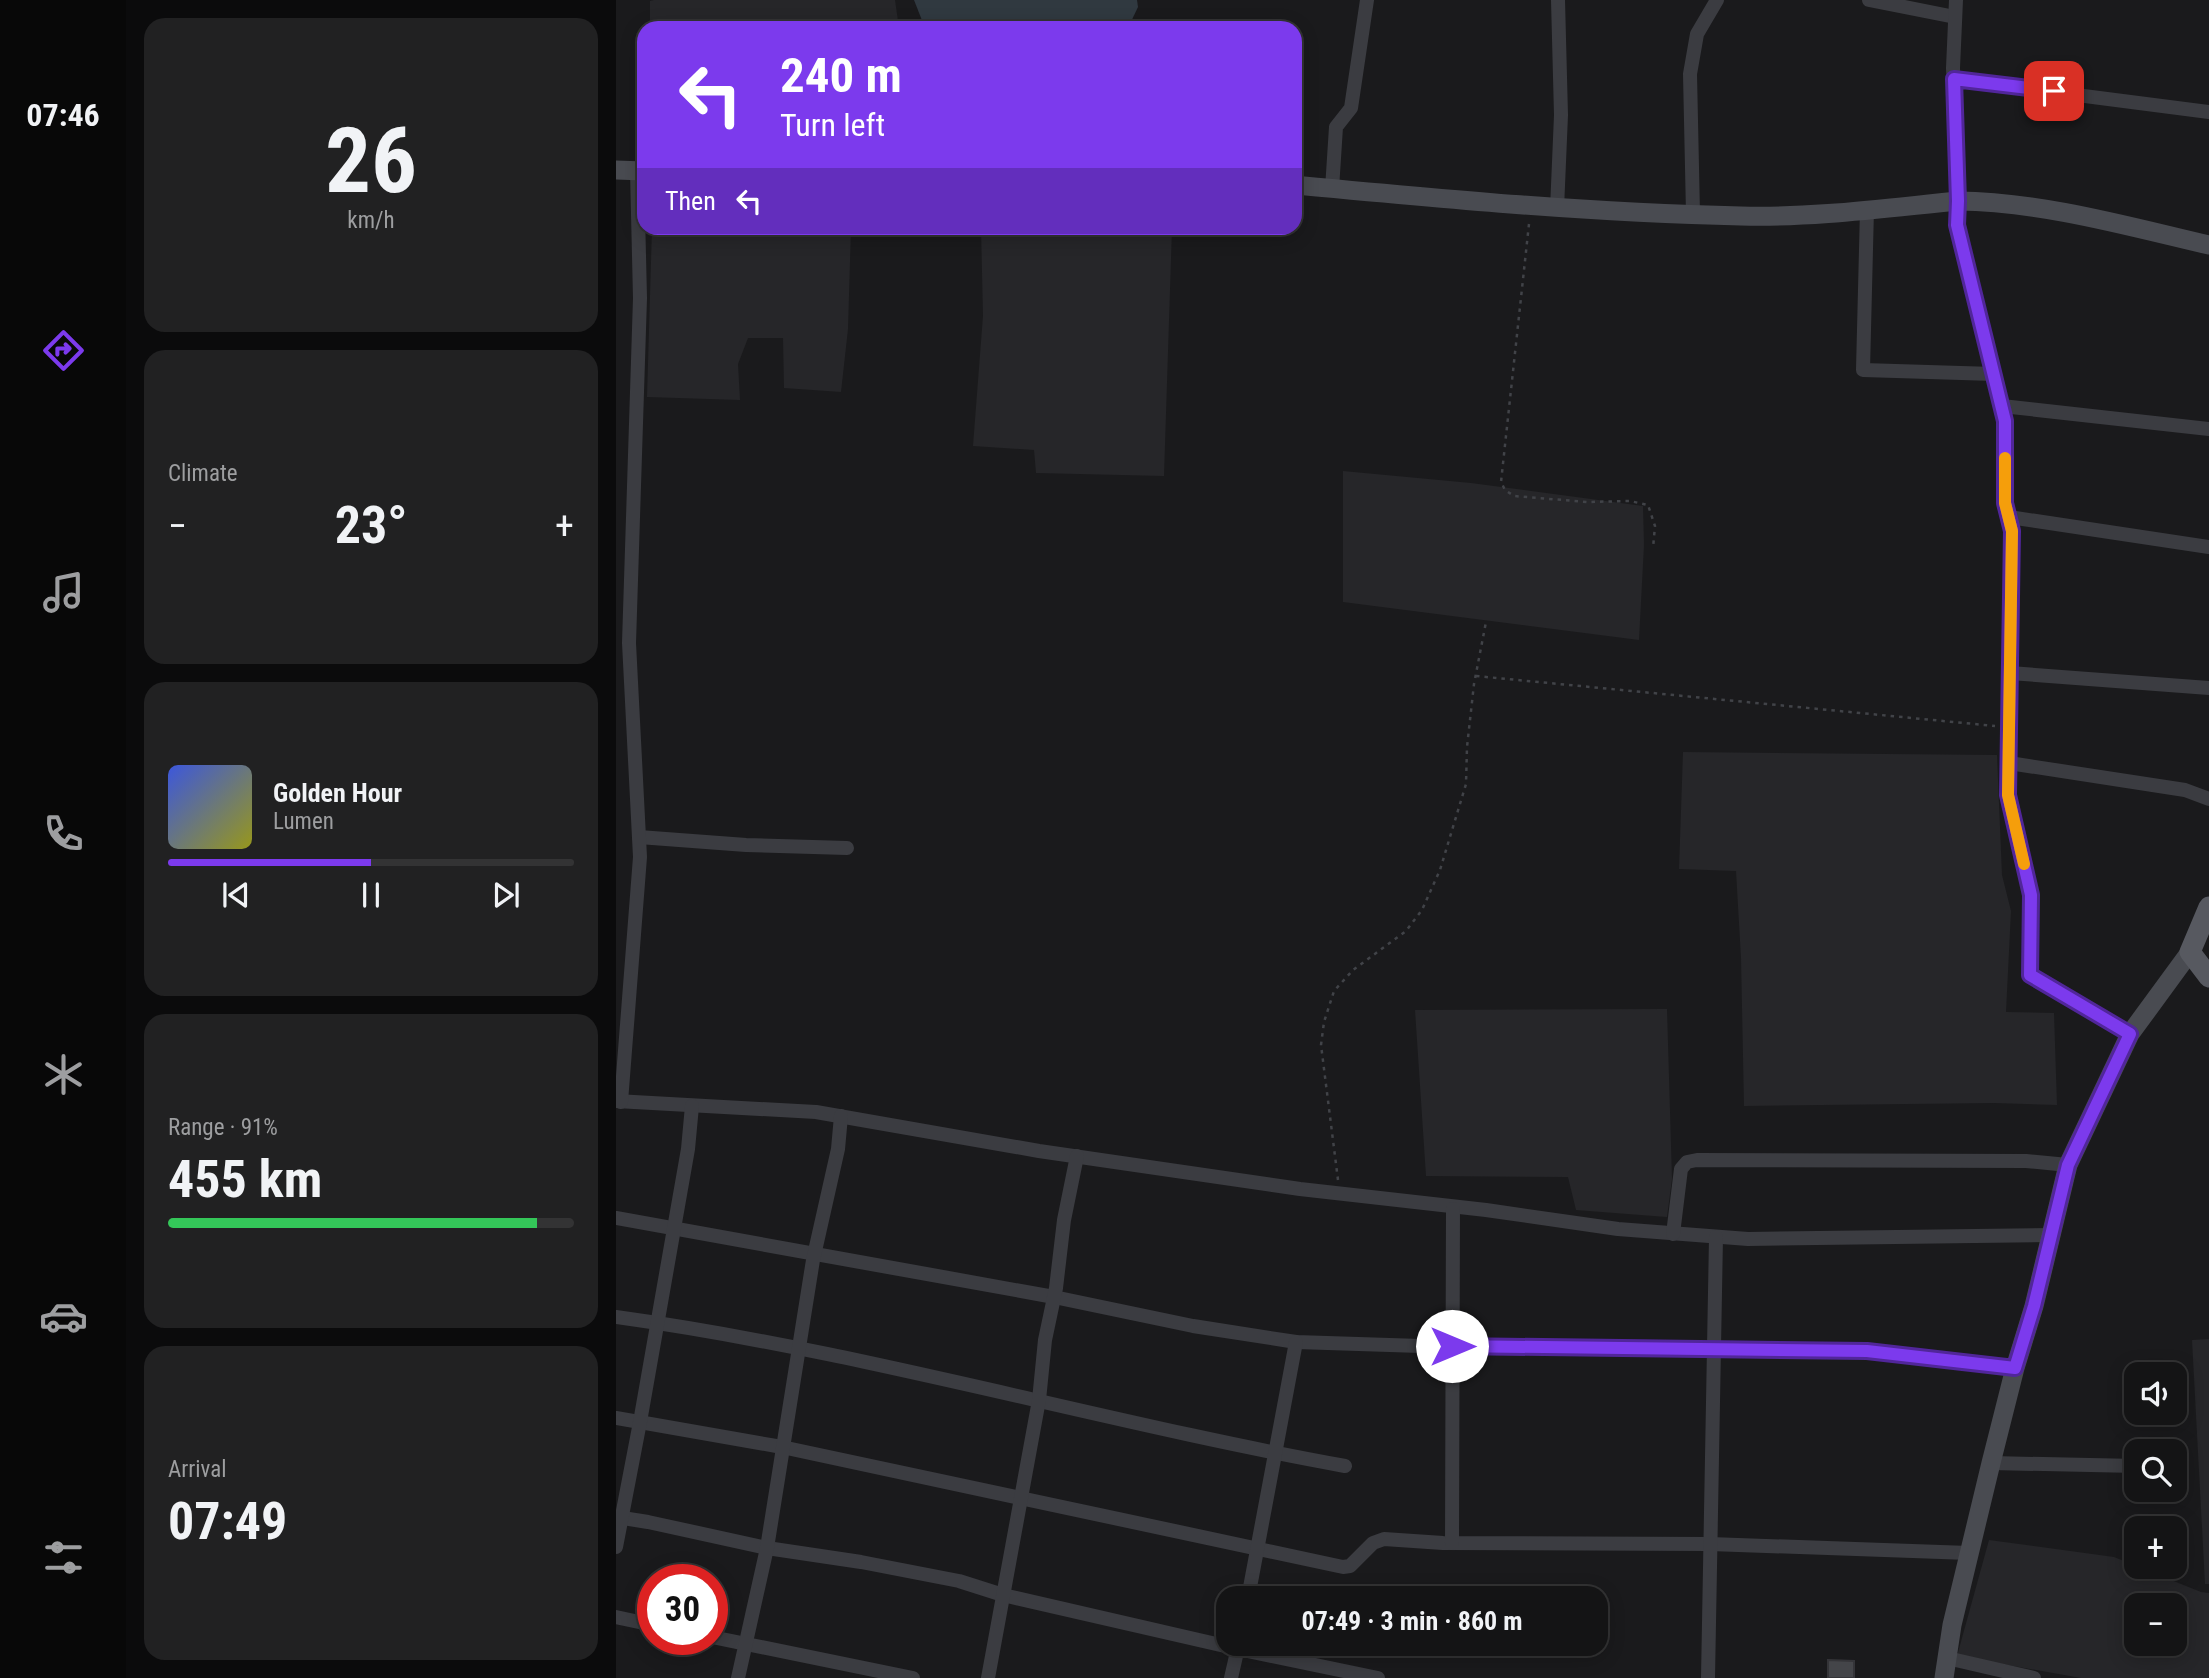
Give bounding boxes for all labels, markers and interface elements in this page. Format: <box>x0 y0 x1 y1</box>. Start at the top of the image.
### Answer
text: 240 m <box>780 47 902 104</box>
icon: left <box>665 49 756 140</box>
pin <box>2024 61 2084 121</box>
icon: arrive <box>2035 72 2073 110</box>
text: 07:46 <box>26 96 100 134</box>
text: Turn left <box>780 106 885 144</box>
text: 26 <box>325 108 417 214</box>
icon: left <box>730 182 768 220</box>
text: Then <box>665 186 716 216</box>
text: km/h <box>347 207 395 234</box>
icon: directions <box>39 326 88 375</box>
text: Climate <box>168 460 238 487</box>
text: 23° <box>335 495 407 556</box>
text: − <box>168 504 187 548</box>
text: + <box>555 504 574 548</box>
icon: music <box>39 568 88 617</box>
text: Golden Hour <box>273 778 402 808</box>
text: Lumen <box>273 808 334 835</box>
icon: phone <box>39 809 88 858</box>
icon: previous <box>217 876 255 914</box>
icon: pause <box>352 876 390 914</box>
icon: next <box>487 876 525 914</box>
icon: climate <box>39 1050 88 1099</box>
text: Range · 91% <box>168 1114 278 1141</box>
text: 455 km <box>168 1149 322 1210</box>
icon: car <box>39 1292 88 1341</box>
position arrow <box>1415 1309 1489 1383</box>
map controls <box>2124 1362 2187 1656</box>
button: sound <box>2124 1362 2187 1425</box>
button: search <box>2124 1439 2187 1502</box>
text: Arrival <box>168 1456 227 1483</box>
text: 07:49 <box>168 1491 287 1552</box>
button: + <box>2124 1516 2187 1579</box>
icon: filters <box>39 1533 88 1582</box>
speed limit sign: 30 <box>637 1564 728 1655</box>
button: − <box>2124 1593 2187 1656</box>
text: 07:49 · 3 min · 860 m <box>1302 1606 1522 1636</box>

